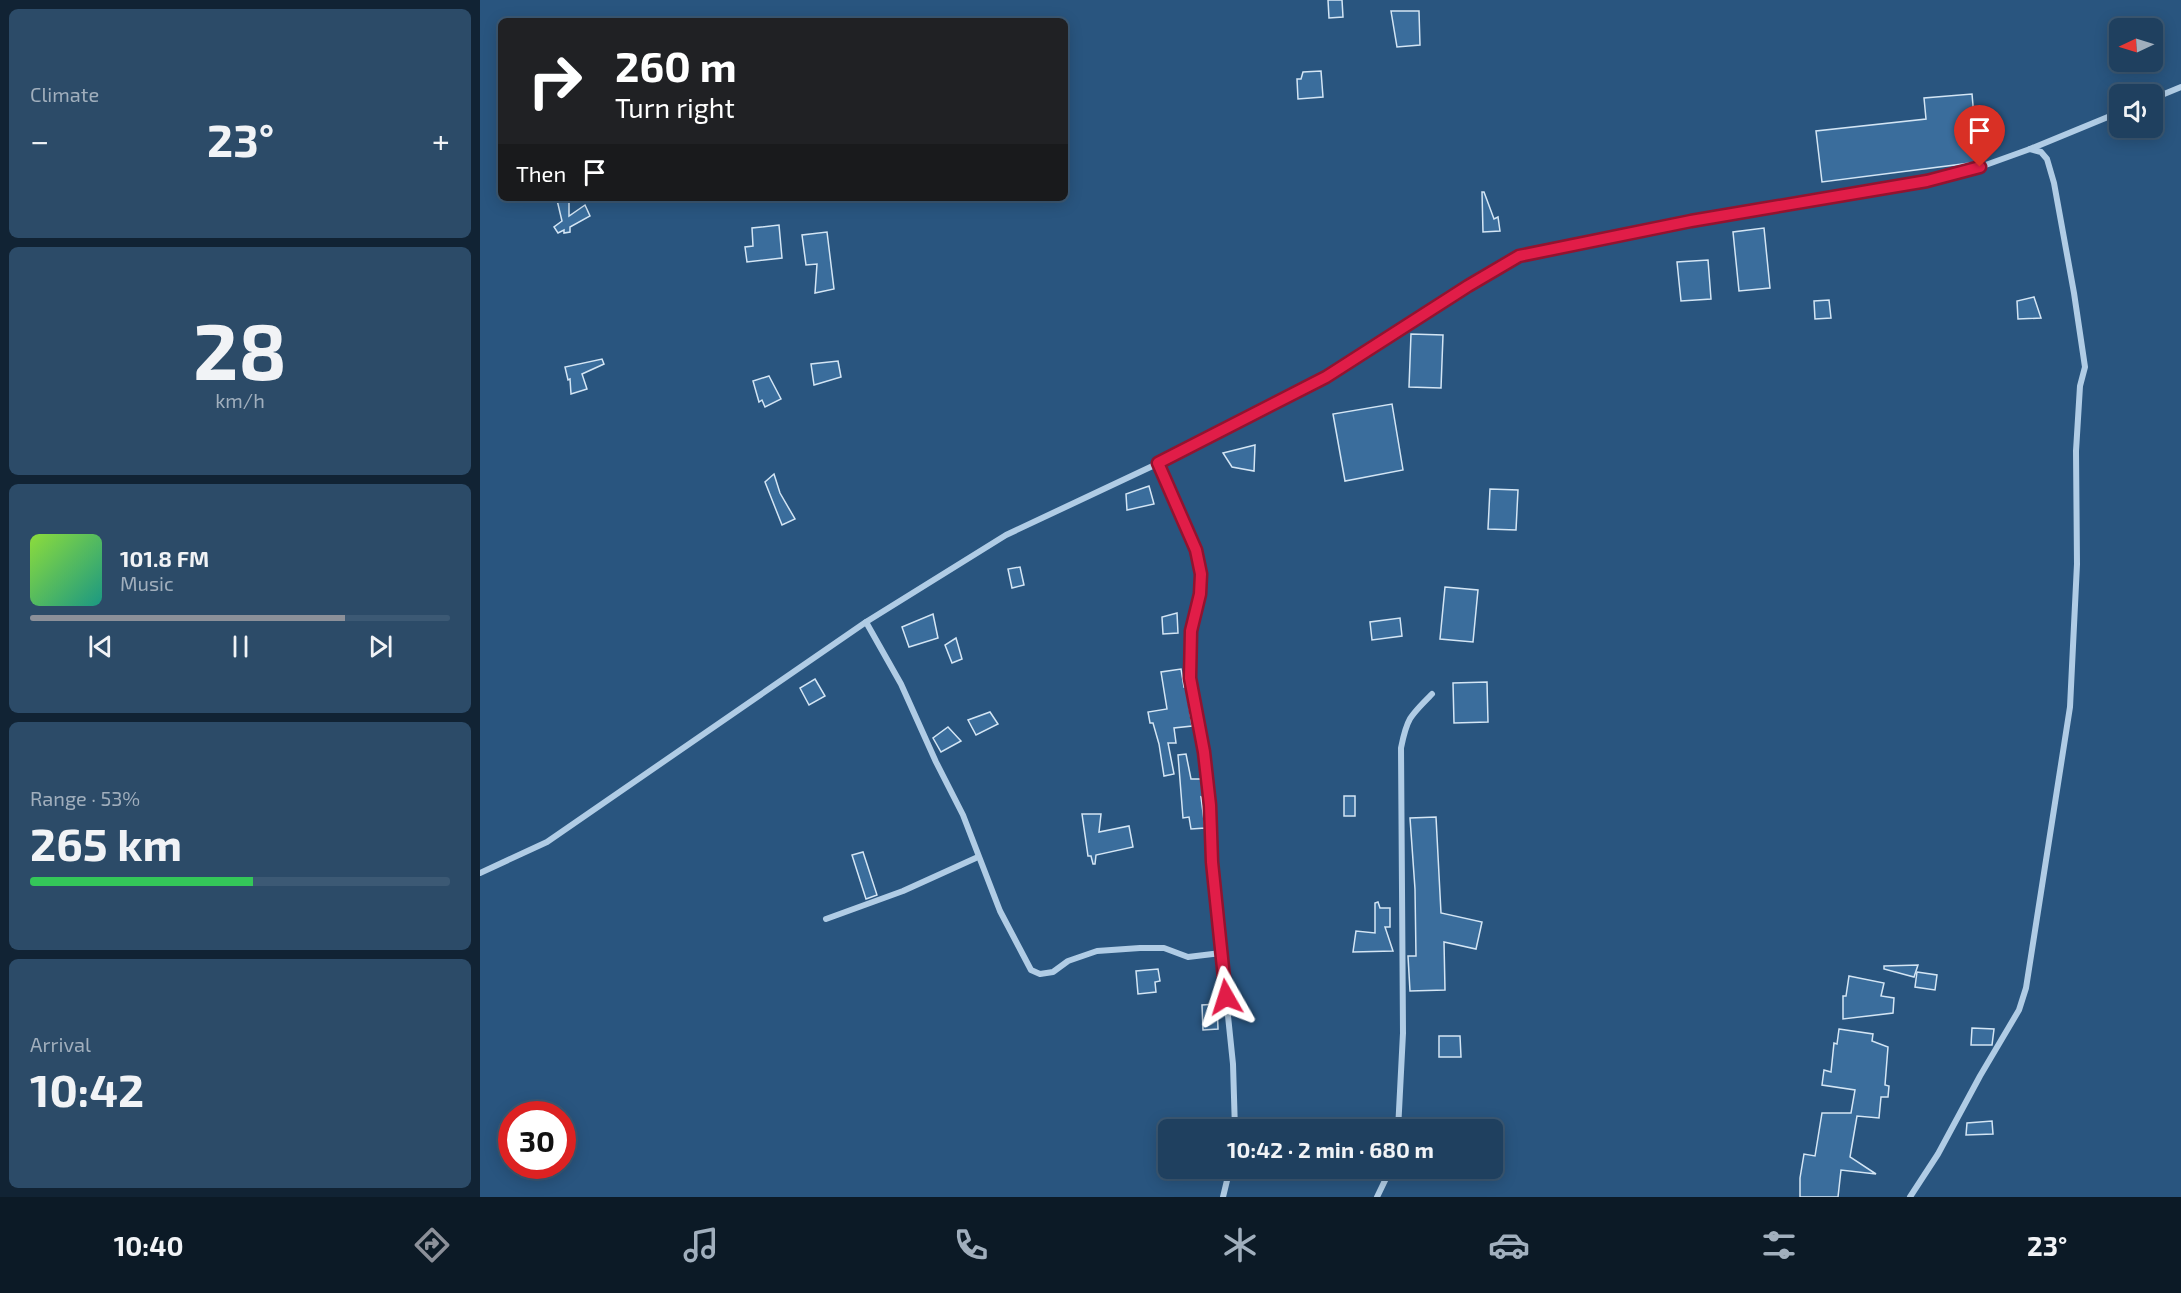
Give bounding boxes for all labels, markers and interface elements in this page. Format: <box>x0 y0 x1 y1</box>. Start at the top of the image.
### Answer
north arrow <box>2109 18 2163 72</box>
map controls <box>2109 18 2163 138</box>
text: 260 m <box>615 40 737 90</box>
icon: right <box>516 42 594 120</box>
text: Climate <box>30 82 99 106</box>
button: sound <box>2109 84 2163 138</box>
text: Turn right <box>615 91 735 123</box>
pin <box>1954 105 2005 167</box>
text: 23° <box>207 112 274 166</box>
icon: arrive <box>1963 114 1996 147</box>
text: − <box>30 120 49 160</box>
text: + <box>432 120 450 160</box>
icon: arrive <box>578 156 611 189</box>
text: Then <box>516 160 566 186</box>
text: 28 <box>193 302 287 396</box>
text: km/h <box>215 388 265 412</box>
text: 101.8 FM <box>120 545 209 571</box>
text: Music <box>120 571 174 595</box>
icon: previous <box>84 630 117 663</box>
icon: pause <box>224 630 257 663</box>
icon: next <box>364 630 397 663</box>
text: Range · 53% <box>30 786 140 810</box>
text: 265 km <box>30 816 182 870</box>
position arrow <box>1194 965 1258 1029</box>
text: Arrival <box>30 1032 91 1056</box>
text: 10:42 <box>30 1062 144 1116</box>
speed limit sign: 30 <box>498 1101 576 1179</box>
text: 10:42 · 2 min · 680 m <box>1227 1136 1434 1162</box>
icon: directions <box>411 1224 453 1266</box>
icon: music <box>680 1224 722 1266</box>
icon: phone <box>950 1224 992 1266</box>
icon: climate <box>1219 1224 1261 1266</box>
icon: car <box>1488 1224 1530 1266</box>
icon: filters <box>1758 1224 1800 1266</box>
text: 10:40 <box>114 1229 184 1261</box>
text: 23° <box>2027 1229 2067 1261</box>

